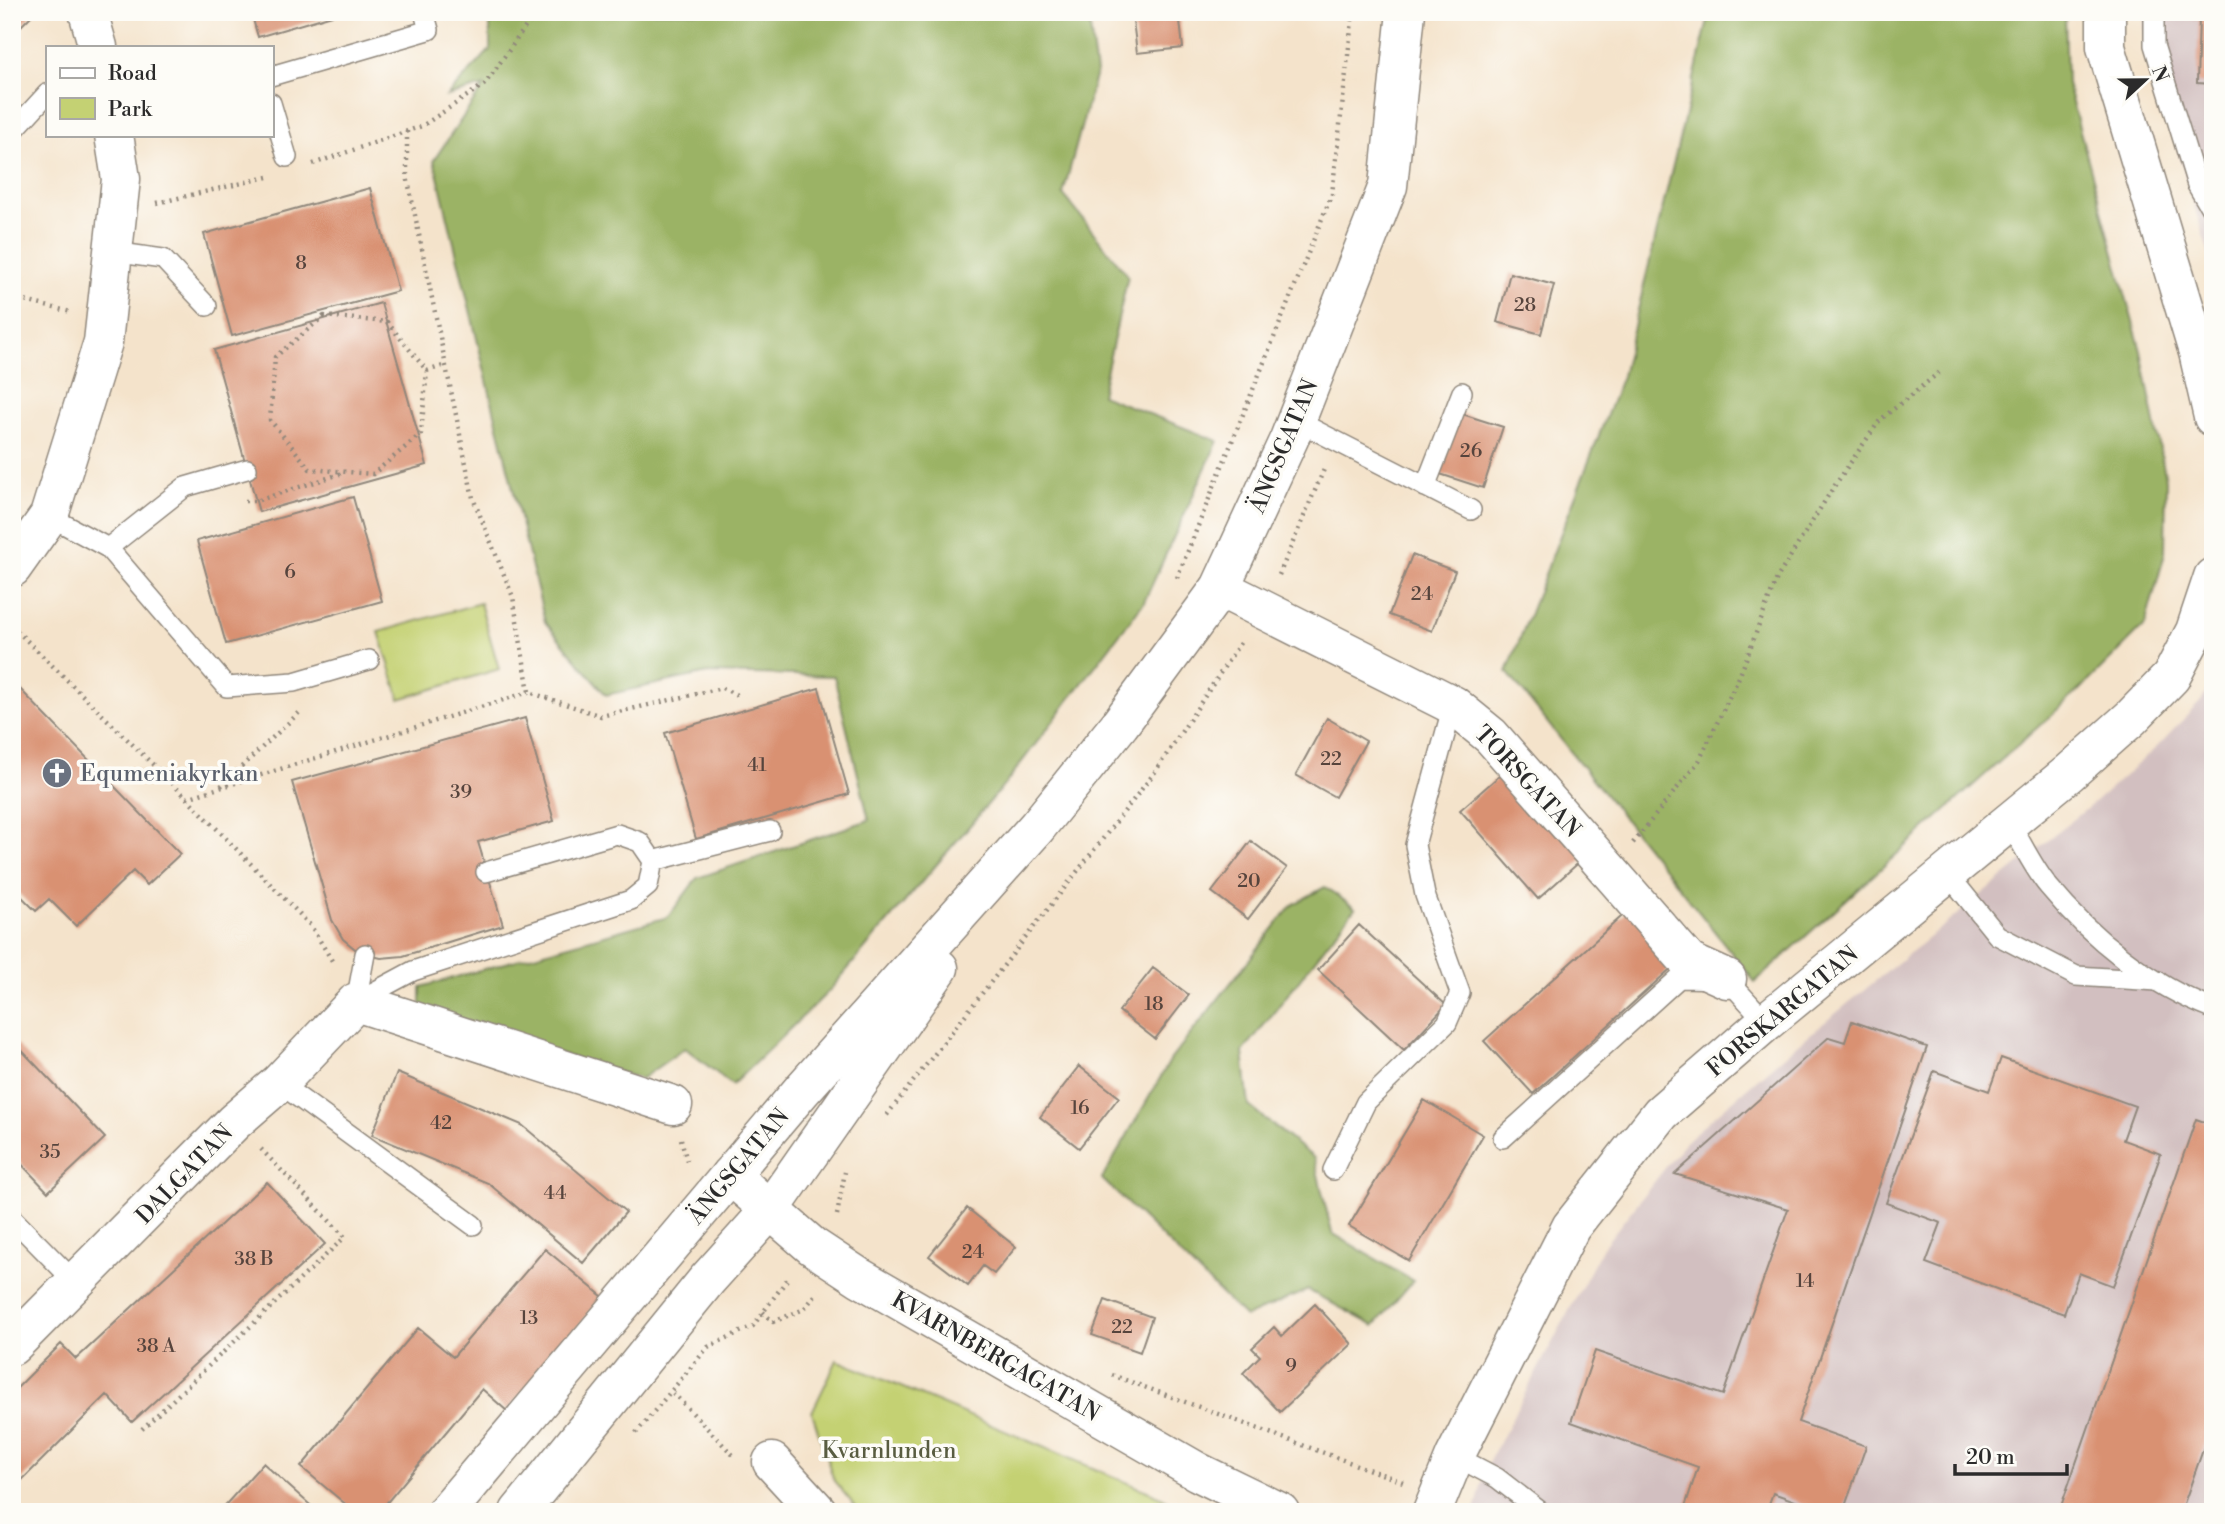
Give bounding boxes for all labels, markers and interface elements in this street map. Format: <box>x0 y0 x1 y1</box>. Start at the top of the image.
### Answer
legend <box>46 46 273 136</box>
north arrow <box>2110 46 2180 116</box>
text: Road <box>108 61 157 87</box>
text: N <box>2146 63 2174 85</box>
text: Park <box>108 97 153 123</box>
house number: 8 <box>295 251 307 275</box>
house number: 28 <box>1514 293 1536 317</box>
street label: ÄNGSGATAN <box>1241 375 1325 518</box>
house number: 26 <box>1460 439 1482 463</box>
house number: 6 <box>284 560 296 584</box>
house number: 24 <box>1411 582 1433 606</box>
street label: TORSGATAN <box>1468 720 1586 844</box>
house number: 22 <box>1320 747 1342 771</box>
house number: 41 <box>747 753 767 777</box>
church icon: Equmeniakyrkan <box>40 756 74 790</box>
place label: Equmeniakyrkan <box>80 760 259 788</box>
house number: 39 <box>450 780 472 804</box>
house number: 20 <box>1237 869 1261 893</box>
street label: FORSKARGATAN <box>1701 940 1864 1083</box>
house number: 18 <box>1144 992 1164 1016</box>
house number: 16 <box>1070 1096 1090 1120</box>
street label: ÄNGSGATAN <box>680 1102 795 1231</box>
house number: 42 <box>430 1111 452 1135</box>
street label: DALGATAN <box>130 1119 239 1230</box>
house number: 35 <box>40 1140 60 1164</box>
house number: 44 <box>544 1181 567 1205</box>
house number: 24 <box>962 1240 984 1264</box>
house number: 38 B <box>234 1247 274 1271</box>
house number: 14 <box>1796 1269 1814 1293</box>
street label: KVARNBERGAGATAN <box>886 1286 1105 1428</box>
house number: 13 <box>520 1306 538 1330</box>
house number: 22 <box>1111 1315 1133 1339</box>
house number: 38 A <box>136 1334 177 1358</box>
house number: 9 <box>1285 1354 1297 1378</box>
scale bar <box>1955 1433 2068 1477</box>
park label: Kvarnlunden <box>822 1437 957 1465</box>
text: 20 m <box>1966 1445 2015 1471</box>

